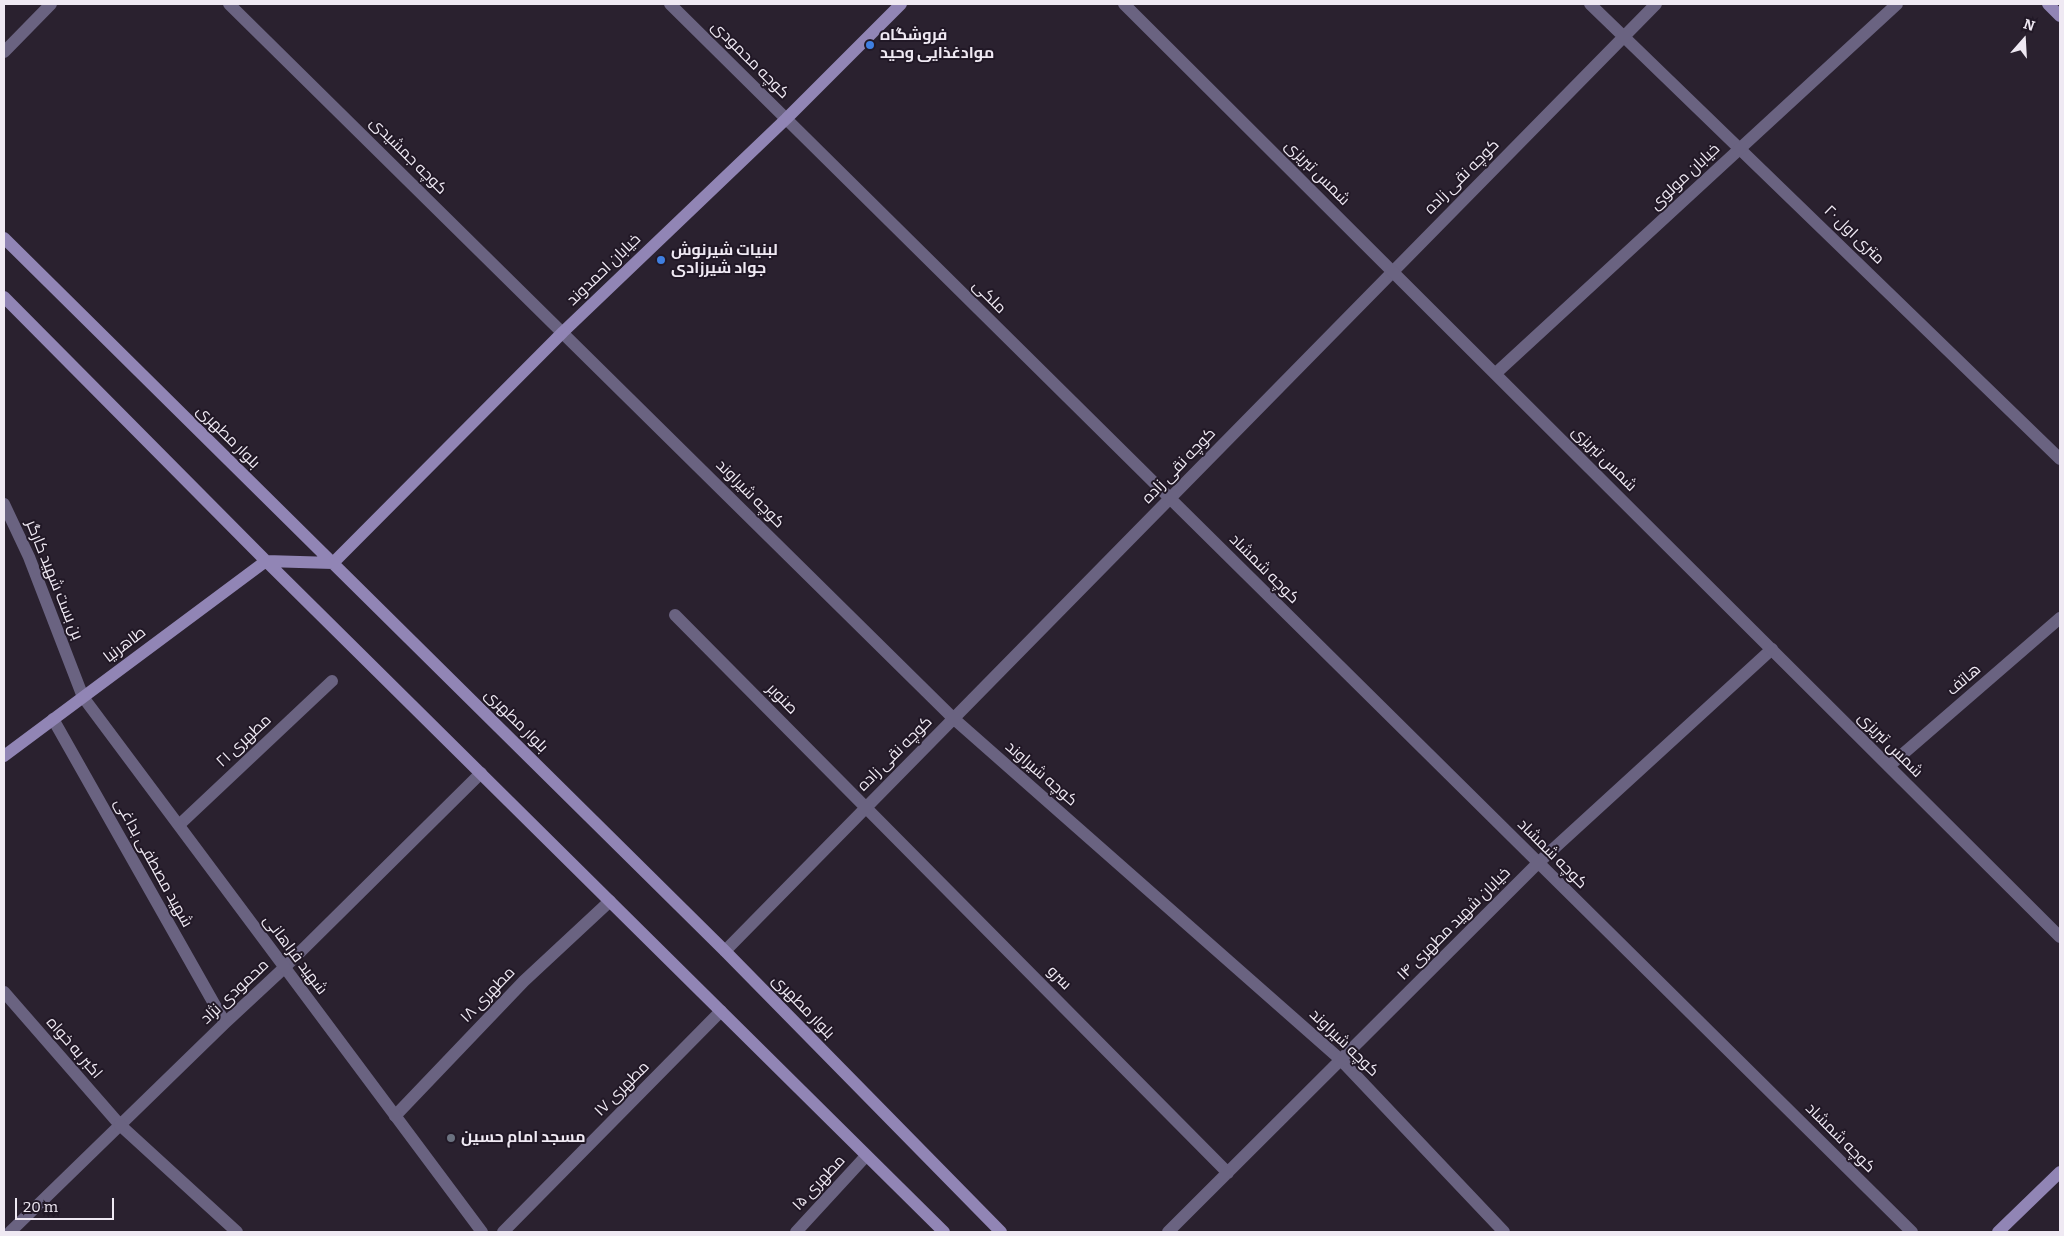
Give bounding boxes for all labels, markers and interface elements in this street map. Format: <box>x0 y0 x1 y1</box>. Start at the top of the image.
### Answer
north arrow <box>1999 15 2049 65</box>
text: N <box>2021 16 2037 35</box>
street label: کوچه محمودی <box>707 17 793 103</box>
place label: فروشگاه موادغذایی وحید <box>880 26 994 64</box>
marker: فروشگاه موادغذایی وحید <box>864 39 876 51</box>
street label: کوچه جمشیدی <box>365 113 451 199</box>
street label: شمس تبریزی <box>1280 136 1354 210</box>
street label: کوچه نقی زاده <box>1421 136 1503 218</box>
street label: خیابان مولوی <box>1646 140 1724 214</box>
street label: ۲۰ متری اول <box>1820 201 1888 269</box>
street label: خیابان احمدوند <box>563 230 645 310</box>
place label: لبنیات شیرنوش جواد شیرزادی <box>671 241 778 279</box>
marker: لبنیات شیرنوش جواد شیرزادی <box>655 254 667 266</box>
street label: ملکی <box>968 276 1010 318</box>
street label: بلوار مطهری <box>192 401 264 473</box>
street label: شمس تبریزی <box>1567 422 1641 496</box>
street label: کوچه نقی زاده <box>1138 424 1220 508</box>
street label: کوچه شیراوند <box>712 456 788 532</box>
street label: بن بست شهید کارگر <box>21 517 87 643</box>
street label: کوچه شمشاد <box>1225 530 1303 608</box>
street label: طاهرنیا <box>100 623 150 667</box>
street label: هاتف <box>1943 660 1985 700</box>
street label: صنوبر <box>762 679 802 719</box>
street label: بلوار مطهری <box>480 685 552 757</box>
street label: شمس تبریزی <box>1853 708 1927 782</box>
street label: مطهری ۲۱ <box>212 711 276 771</box>
street label: کوچه نقی زاده <box>854 713 936 795</box>
street label: کوچه شیراوند <box>1001 738 1081 810</box>
street label: شهید مصطفی بداغی <box>110 795 196 931</box>
street label: کوچه شمشاد <box>1513 815 1591 893</box>
street label: خیابان شهید مطهری ۱۴ <box>1393 863 1515 985</box>
street label: شهید فراهانی <box>259 911 331 999</box>
street label: محمودی نژاد <box>197 956 273 1028</box>
street label: سرو <box>1043 962 1075 994</box>
street label: مطهری ۱۸ <box>457 963 519 1027</box>
street label: بلوار مطهری <box>768 971 838 1043</box>
street label: کوچه شیراوند <box>1305 1005 1383 1081</box>
street label: اکبر به خواه <box>42 1013 106 1083</box>
street label: مطهری ۱۷ <box>590 1057 654 1121</box>
street label: کوچه شمشاد <box>1801 1099 1879 1177</box>
place label: مسجد امام حسین <box>461 1128 586 1148</box>
marker: مسجد امام حسین <box>445 1132 457 1144</box>
street label: مطهری ۱۵ <box>789 1151 849 1215</box>
scale bar <box>18 1188 116 1220</box>
text: 20 m <box>23 1198 58 1216</box>

